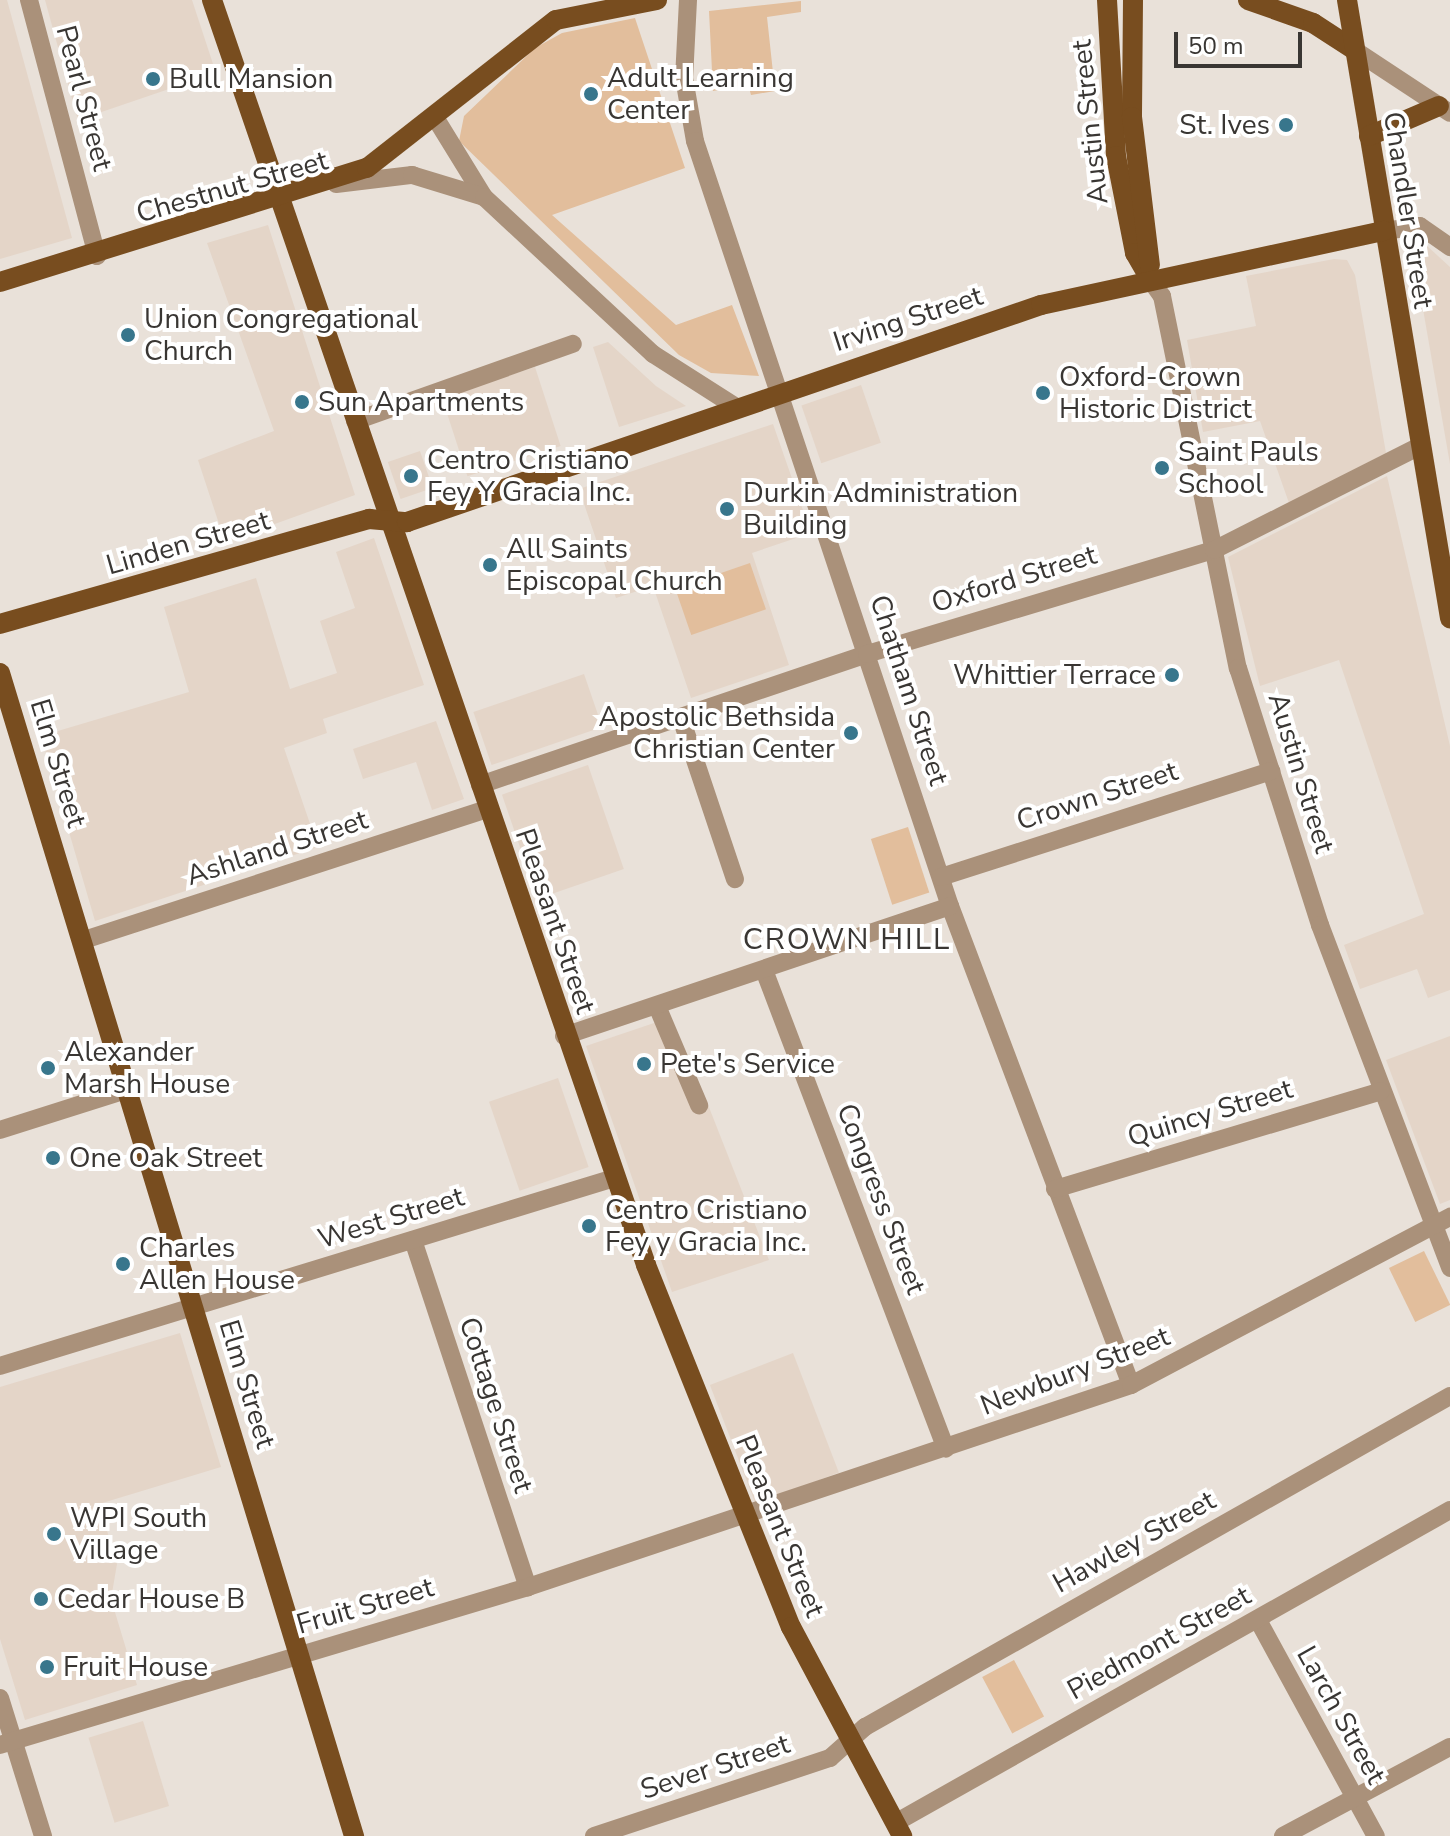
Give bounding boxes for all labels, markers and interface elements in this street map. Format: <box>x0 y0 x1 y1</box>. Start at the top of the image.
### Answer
scale bar <box>1178 16 1306 66</box>
street label: Pearl Street <box>49 22 119 174</box>
text: 50 m <box>1188 30 1244 62</box>
street label: Austin Street <box>1065 38 1115 206</box>
place label: Adult Learning Center <box>607 61 794 127</box>
place label: Bull Mansion <box>169 62 334 96</box>
marker: Bull Mansion <box>144 70 162 88</box>
marker: Adult Learning Center <box>582 85 600 103</box>
place label: St. Ives <box>1179 108 1270 142</box>
street label: Chandler Street <box>1376 109 1440 311</box>
marker: St. Ives <box>1277 116 1295 134</box>
street label: Chestnut Street <box>132 144 332 230</box>
street label: Irving Street <box>829 279 987 359</box>
place label: Union Congregational Church <box>144 302 418 368</box>
marker: Union Congregational Church <box>119 326 137 344</box>
place label: Oxford-Crown Historic District <box>1059 360 1252 426</box>
marker: Oxford-Crown Historic District <box>1034 384 1052 402</box>
place label: Sun Apartments <box>318 385 524 419</box>
marker: Sun Apartments <box>293 393 311 411</box>
place label: Saint Pauls School <box>1178 435 1319 501</box>
place label: Centro Cristiano Fey Y Gracia Inc. <box>427 443 631 509</box>
marker: Saint Pauls School <box>1153 459 1171 477</box>
marker: Centro Cristiano Fey Y Gracia Inc. <box>402 467 420 485</box>
place label: Durkin Administration Building <box>743 476 1018 542</box>
marker: Durkin Administration Building <box>718 500 736 518</box>
street label: Linden Street <box>102 504 274 582</box>
place label: All Saints Episcopal Church <box>506 532 723 598</box>
street label: Oxford Street <box>928 538 1100 620</box>
marker: All Saints Episcopal Church <box>481 556 499 574</box>
street label: Chatham Street <box>862 591 956 789</box>
place label: Whittier Terrace <box>953 658 1156 692</box>
marker: Whittier Terrace <box>1163 666 1181 684</box>
street label: Austin Street <box>1261 689 1341 857</box>
street label: Elm Street <box>23 695 93 831</box>
place label: Apostolic Bethsida Christian Center <box>599 700 835 766</box>
marker: Apostolic Bethsida Christian Center <box>842 724 860 742</box>
street label: Crown Street <box>1012 754 1182 838</box>
street label: Ashland Street <box>182 803 372 893</box>
street label: Pleasant Street <box>508 824 602 1018</box>
district label: CROWN HILL <box>743 922 951 958</box>
place label: Alexander Marsh House <box>64 1035 230 1101</box>
place label: Pete's Service <box>660 1047 835 1081</box>
marker: Pete's Service <box>635 1055 653 1073</box>
marker: Alexander Marsh House <box>39 1059 57 1077</box>
street label: Quincy Street <box>1123 1072 1297 1154</box>
street label: Congress Street <box>829 1099 933 1299</box>
place label: One Oak Street <box>69 1141 262 1175</box>
marker: One Oak Street <box>44 1149 62 1167</box>
street label: West Street <box>314 1180 468 1256</box>
place label: Centro Cristiano Fey y Gracia Inc. <box>605 1193 807 1259</box>
marker: Centro Cristiano Fey y Gracia Inc. <box>580 1217 598 1235</box>
place label: Charles Allen House <box>139 1231 295 1297</box>
marker: Charles Allen House <box>114 1255 132 1273</box>
street label: Cottage Street <box>452 1313 540 1497</box>
street label: Elm Street <box>212 1316 282 1452</box>
street label: Newbury Street <box>976 1320 1174 1422</box>
street label: Pleasant Street <box>728 1430 832 1622</box>
street label: Hawley Street <box>1047 1484 1221 1600</box>
place label: WPI South Village <box>70 1501 207 1567</box>
marker: WPI South Village <box>45 1525 63 1543</box>
street label: Fruit Street <box>293 1570 437 1642</box>
street label: Piedmont Street <box>1062 1579 1256 1707</box>
place label: Cedar House B <box>57 1582 245 1616</box>
marker: Cedar House B <box>32 1590 50 1608</box>
street label: Larch Street <box>1289 1640 1393 1790</box>
place label: Fruit House <box>63 1650 208 1684</box>
marker: Fruit House <box>38 1658 56 1676</box>
street label: Sever Street <box>636 1727 794 1807</box>

